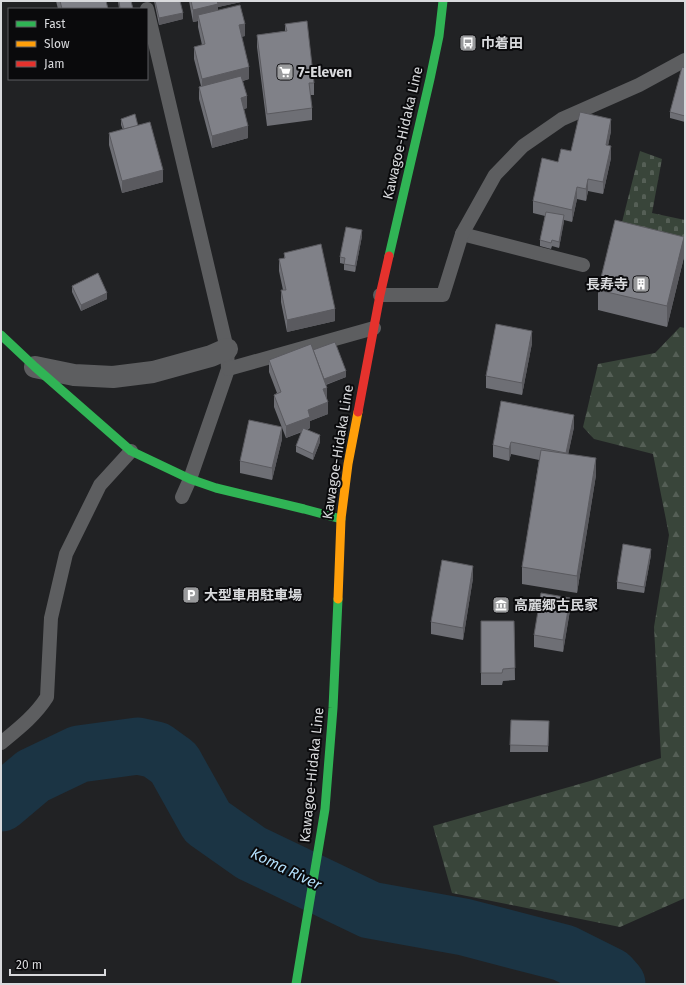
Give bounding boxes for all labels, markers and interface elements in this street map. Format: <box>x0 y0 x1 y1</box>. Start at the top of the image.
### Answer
legend <box>8 8 148 80</box>
text: Fast <box>44 17 66 31</box>
bus stop icon: 巾着田 <box>458 33 478 53</box>
place label: 巾着田 <box>481 35 523 52</box>
text: Slow <box>44 37 70 51</box>
text: Jam <box>44 57 64 71</box>
supermarket icon: 7-Eleven <box>275 62 295 82</box>
place label: 7-Eleven <box>298 64 352 81</box>
street label: Kawagoe-Hidaka Line <box>379 65 427 201</box>
building icon: 長寿寺 <box>631 274 651 294</box>
place label: 長寿寺 <box>586 276 628 293</box>
street label: Kawagoe-Hidaka Line <box>319 383 357 521</box>
parking icon: 大型車用駐車場 <box>181 585 201 605</box>
place label: 大型車用駐車場 <box>204 587 302 604</box>
museum icon: 高麗郷古民家 <box>491 595 511 615</box>
place label: 高麗郷古民家 <box>514 597 598 614</box>
street label: Kawagoe-Hidaka Line <box>296 706 328 844</box>
water label: Koma River <box>248 844 325 894</box>
scale bar <box>10 951 105 977</box>
text: 20 m <box>16 958 42 972</box>

